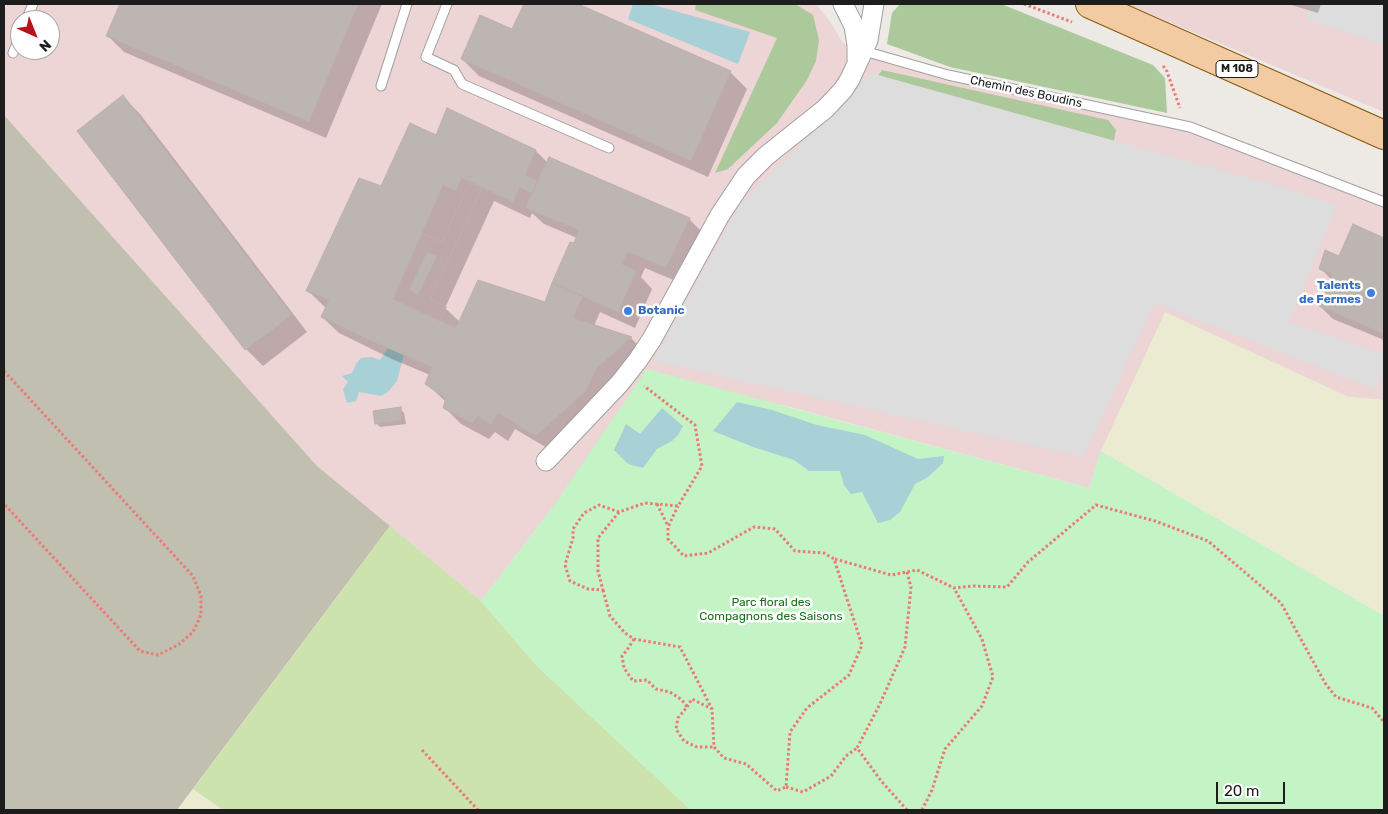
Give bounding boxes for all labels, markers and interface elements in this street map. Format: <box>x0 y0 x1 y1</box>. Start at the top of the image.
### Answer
north arrow <box>10 10 60 60</box>
text: N <box>36 36 55 55</box>
road number: M 108 <box>1216 61 1258 78</box>
street label: Chemin des Boudins <box>969 73 1083 111</box>
place label: Talents de Fermes <box>1299 279 1361 307</box>
marker: Talents de Fermes <box>1365 287 1377 299</box>
place label: Botanic <box>638 304 685 318</box>
marker: Botanic <box>622 305 634 317</box>
park label: Parc floral des Compagnons des Saisons <box>699 596 843 624</box>
scale bar <box>1218 772 1287 804</box>
text: 20 m <box>1224 782 1259 800</box>

